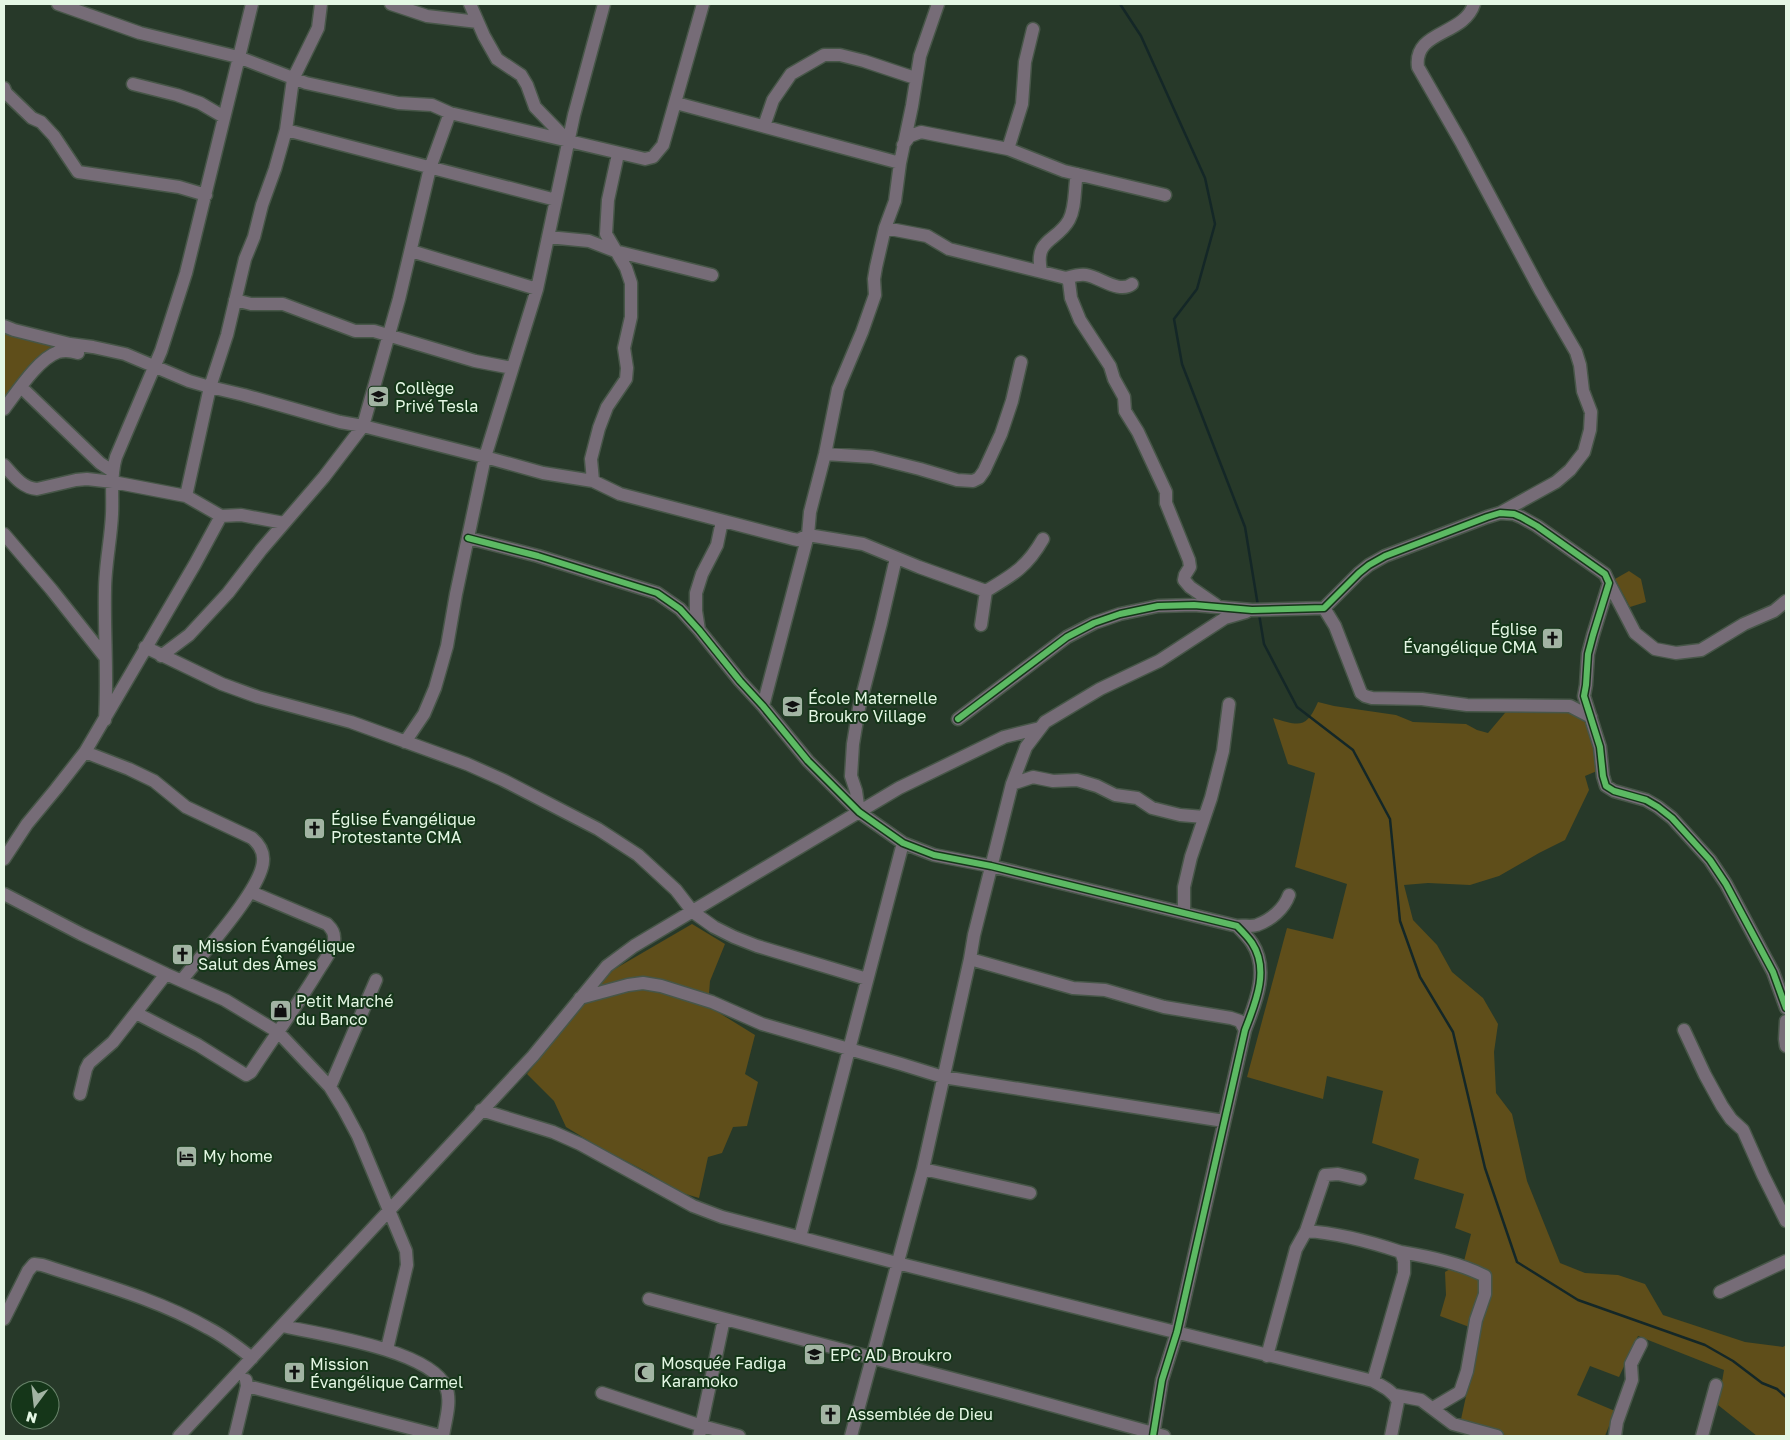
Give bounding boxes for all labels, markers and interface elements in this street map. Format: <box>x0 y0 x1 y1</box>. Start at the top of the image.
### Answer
place label: Collège Privé Tesla <box>395 378 478 416</box>
school or university icon: Collège Privé Tesla <box>367 385 391 409</box>
place label: Église Évangélique CMA <box>1403 619 1537 657</box>
church icon: Église Évangélique CMA <box>1541 626 1565 650</box>
place label: École Maternelle Broukro Village <box>808 688 937 726</box>
school or university icon: École Maternelle Broukro Village <box>780 695 804 719</box>
place label: Église Évangélique Protestante CMA <box>331 809 476 847</box>
church icon: Église Évangélique Protestante CMA <box>303 816 327 840</box>
place label: Mission Évangélique Salut des Âmes <box>198 936 355 974</box>
church icon: Mission Évangélique Salut des Âmes <box>170 943 194 967</box>
place label: Petit Marché du Banco <box>296 991 393 1029</box>
shop icon: Petit Marché du Banco <box>268 998 292 1022</box>
hotel icon: My home <box>175 1144 199 1168</box>
place label: My home <box>203 1146 273 1166</box>
school or university icon: EPC AD Broukro <box>802 1343 826 1367</box>
place label: EPC AD Broukro <box>830 1345 952 1365</box>
place label: Mosquée Fadiga Karamoko <box>661 1353 786 1391</box>
place label: Mission Évangélique Carmel <box>310 1354 463 1392</box>
mosque icon: Mosquée Fadiga Karamoko <box>633 1360 657 1384</box>
church icon: Mission Évangélique Carmel <box>282 1361 306 1385</box>
north arrow <box>10 1380 60 1430</box>
church icon: Assemblée de Dieu <box>819 1402 843 1426</box>
place label: Assemblée de Dieu <box>847 1404 993 1424</box>
text: N <box>24 1408 39 1428</box>

